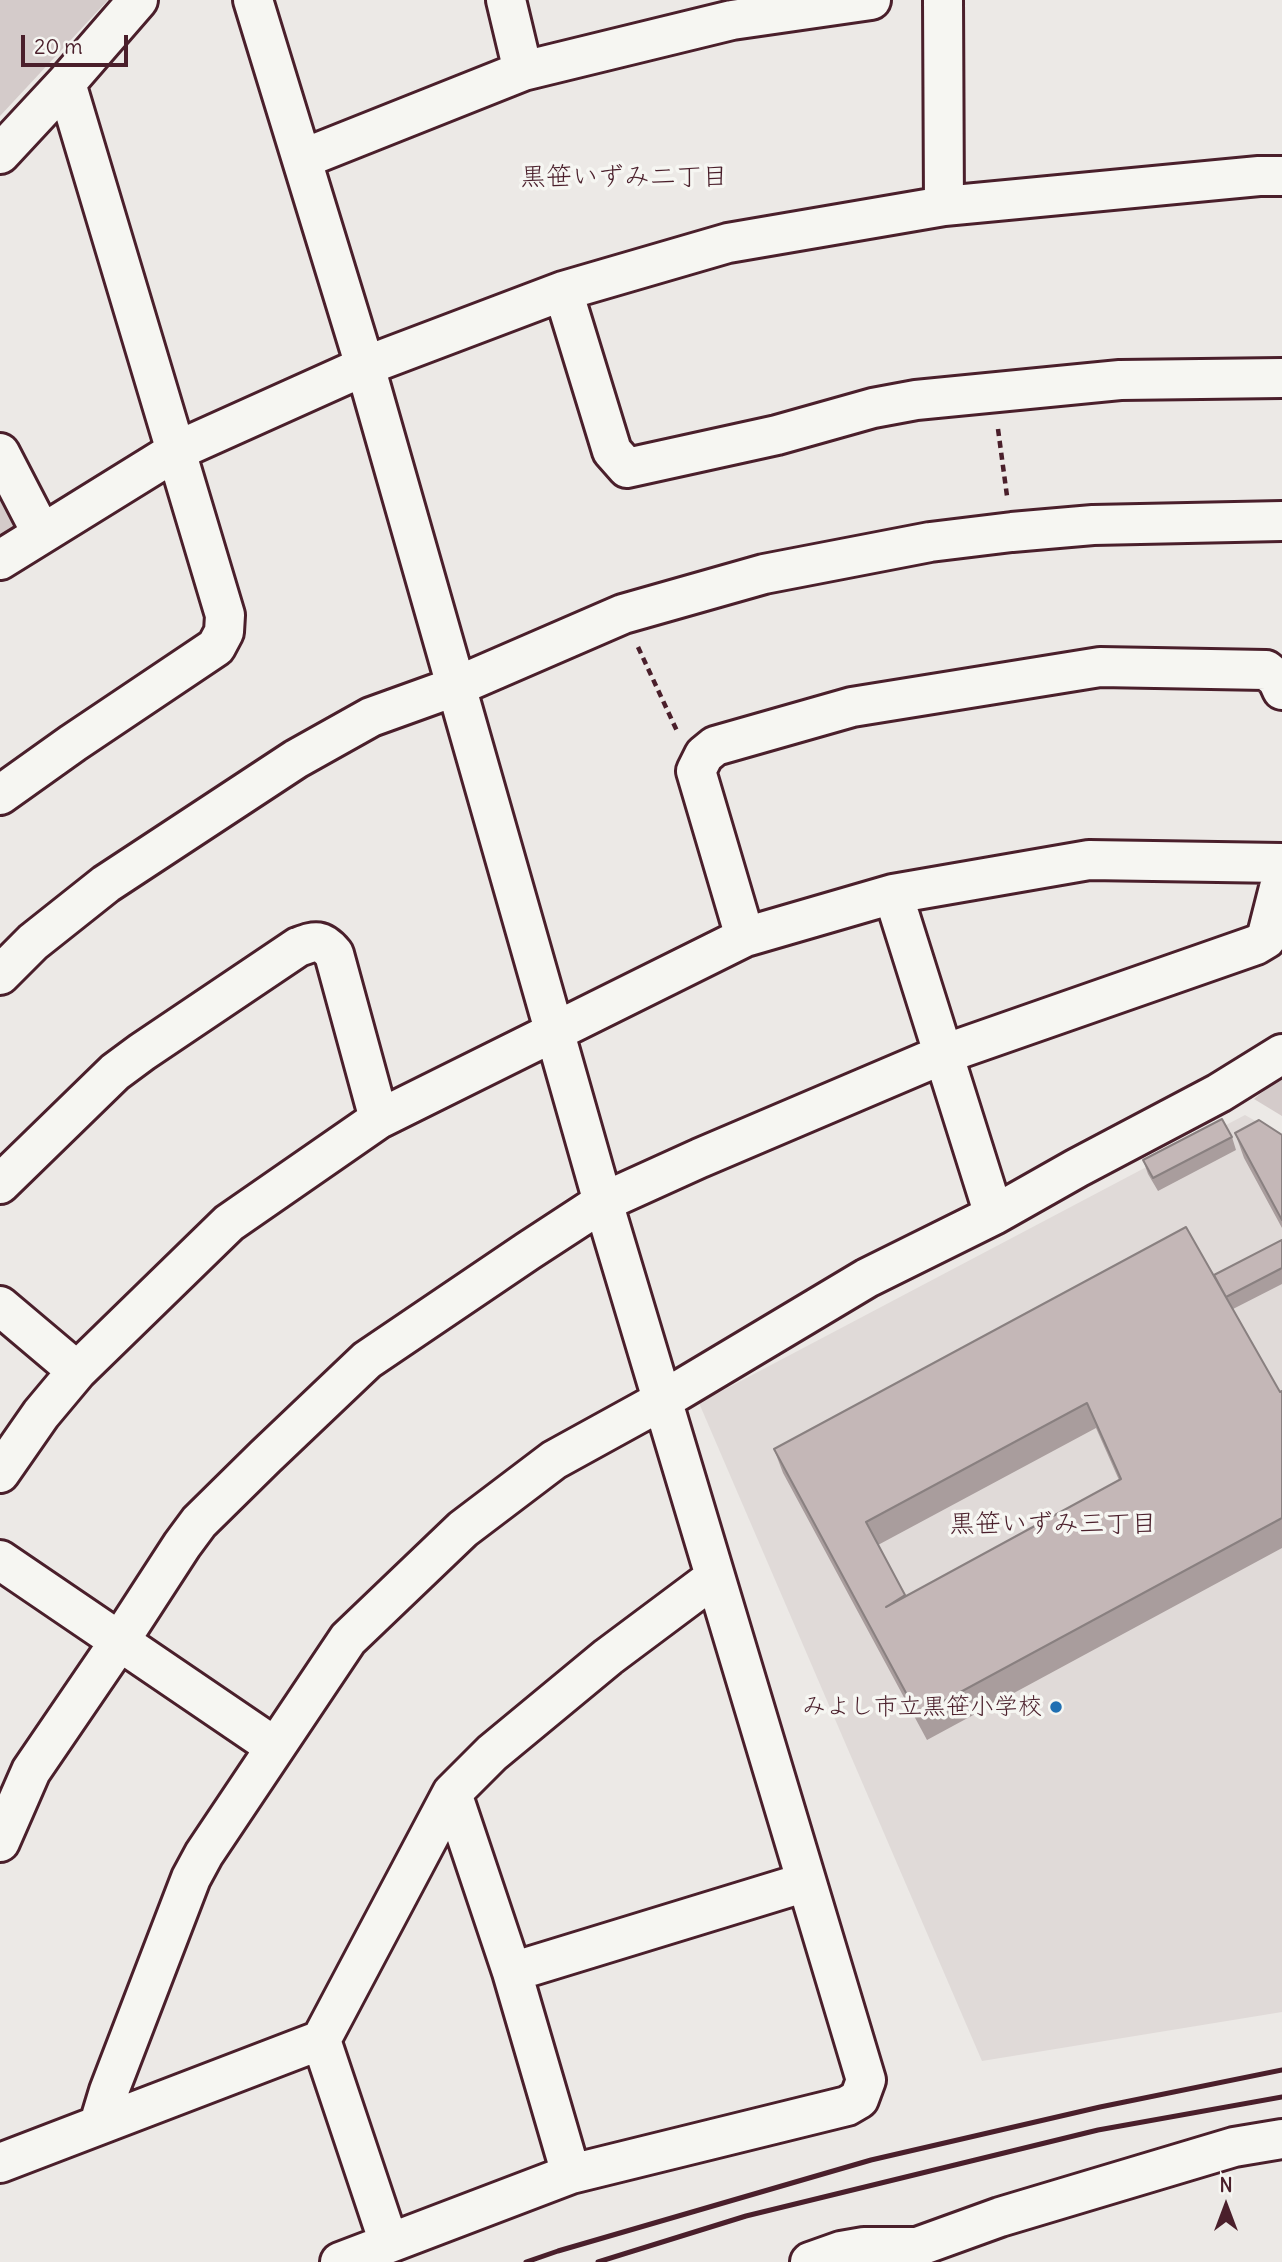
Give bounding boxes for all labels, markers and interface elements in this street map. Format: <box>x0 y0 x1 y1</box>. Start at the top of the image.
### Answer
scale bar <box>24 21 131 65</box>
text: 20 m <box>34 33 83 60</box>
district label: 黒笹いずみ二丁目 <box>520 162 728 194</box>
district label: 黒笹いずみ三丁目 <box>949 1509 1157 1541</box>
place label: みよし市立黒笹小学校 <box>802 1693 1042 1721</box>
marker: みよし市立黒笹小学校 <box>1048 1699 1064 1715</box>
north arrow <box>1191 2171 1261 2241</box>
text: N <box>1219 2173 1233 2197</box>

